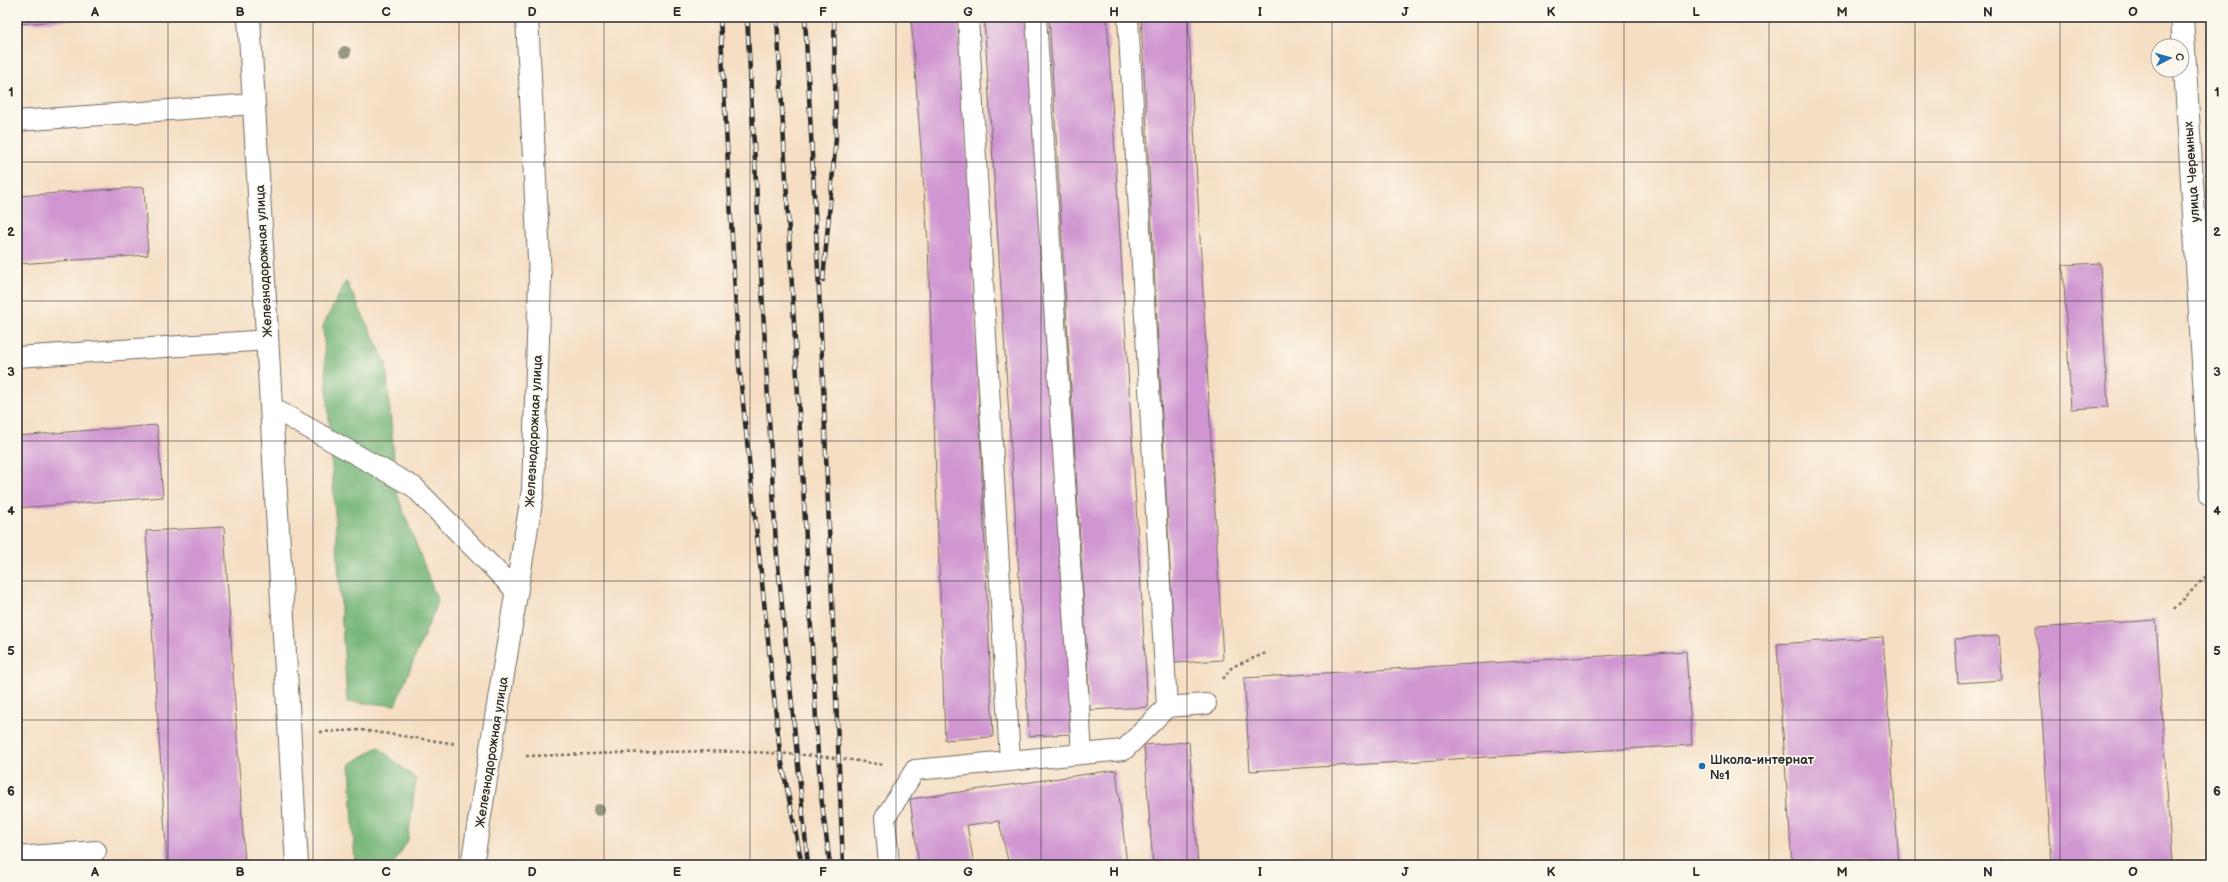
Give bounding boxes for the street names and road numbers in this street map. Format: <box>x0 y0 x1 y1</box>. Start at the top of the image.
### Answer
street label: улица Черемных <box>2180 121 2204 223</box>
street label: Железнодорожная улица <box>252 184 276 338</box>
street label: Железнодорожная улица <box>522 354 546 508</box>
street label: Железнодорожная улица <box>472 675 512 829</box>

